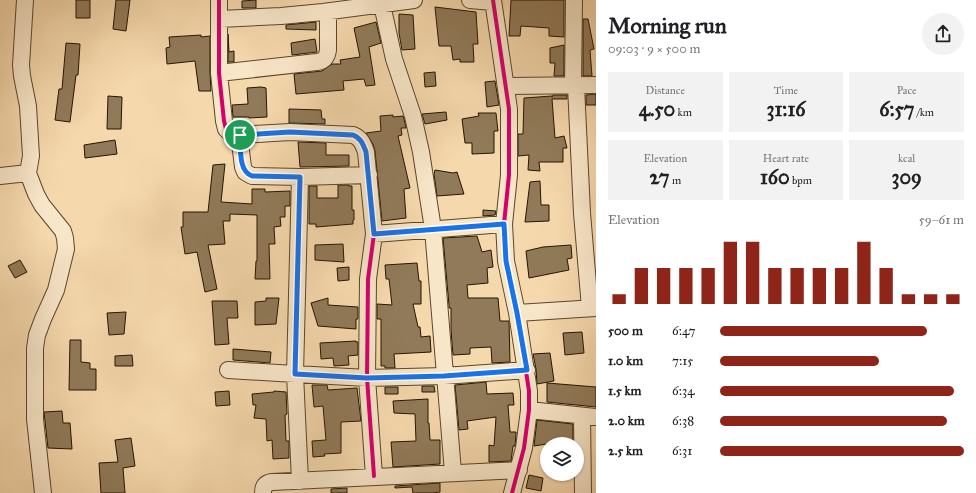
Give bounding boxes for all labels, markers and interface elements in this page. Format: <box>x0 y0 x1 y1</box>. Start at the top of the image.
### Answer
text: Morning run <box>608 12 727 39</box>
button: share <box>922 13 964 55</box>
text: 09:03 · 9 × 500 m <box>608 41 700 57</box>
text: Distance <box>646 84 685 97</box>
text: Time <box>774 84 798 97</box>
text: Pace <box>897 84 917 97</box>
text: 4.50 <box>639 97 675 121</box>
text: 31:16 <box>766 97 806 121</box>
text: 6:57 <box>879 97 914 121</box>
text: km <box>675 106 692 119</box>
text: /km <box>914 106 934 119</box>
pin <box>223 118 257 152</box>
icon: arrive <box>229 124 251 146</box>
text: Elevation <box>643 152 687 165</box>
text: Heart rate <box>763 152 809 165</box>
text: kcal <box>898 152 915 165</box>
text: 27 <box>650 165 670 189</box>
text: 160 <box>760 165 790 189</box>
text: 309 <box>891 165 922 189</box>
text: m <box>670 174 681 187</box>
text: bpm <box>790 174 812 187</box>
text: Elevation <box>608 212 660 228</box>
text: 59–61 m <box>919 212 964 228</box>
text: 500 m <box>608 323 643 339</box>
text: 6:47 <box>672 323 696 339</box>
text: 1.0 km <box>608 353 643 369</box>
text: 7:15 <box>672 353 693 369</box>
text: 1.5 km <box>608 383 641 399</box>
text: 6:34 <box>672 383 694 399</box>
text: 2.0 km <box>608 413 645 429</box>
text: 6:38 <box>672 413 694 429</box>
map controls <box>540 437 584 481</box>
button: layers <box>540 437 584 481</box>
text: 2.5 km <box>608 443 643 459</box>
text: 6:31 <box>672 443 692 459</box>

